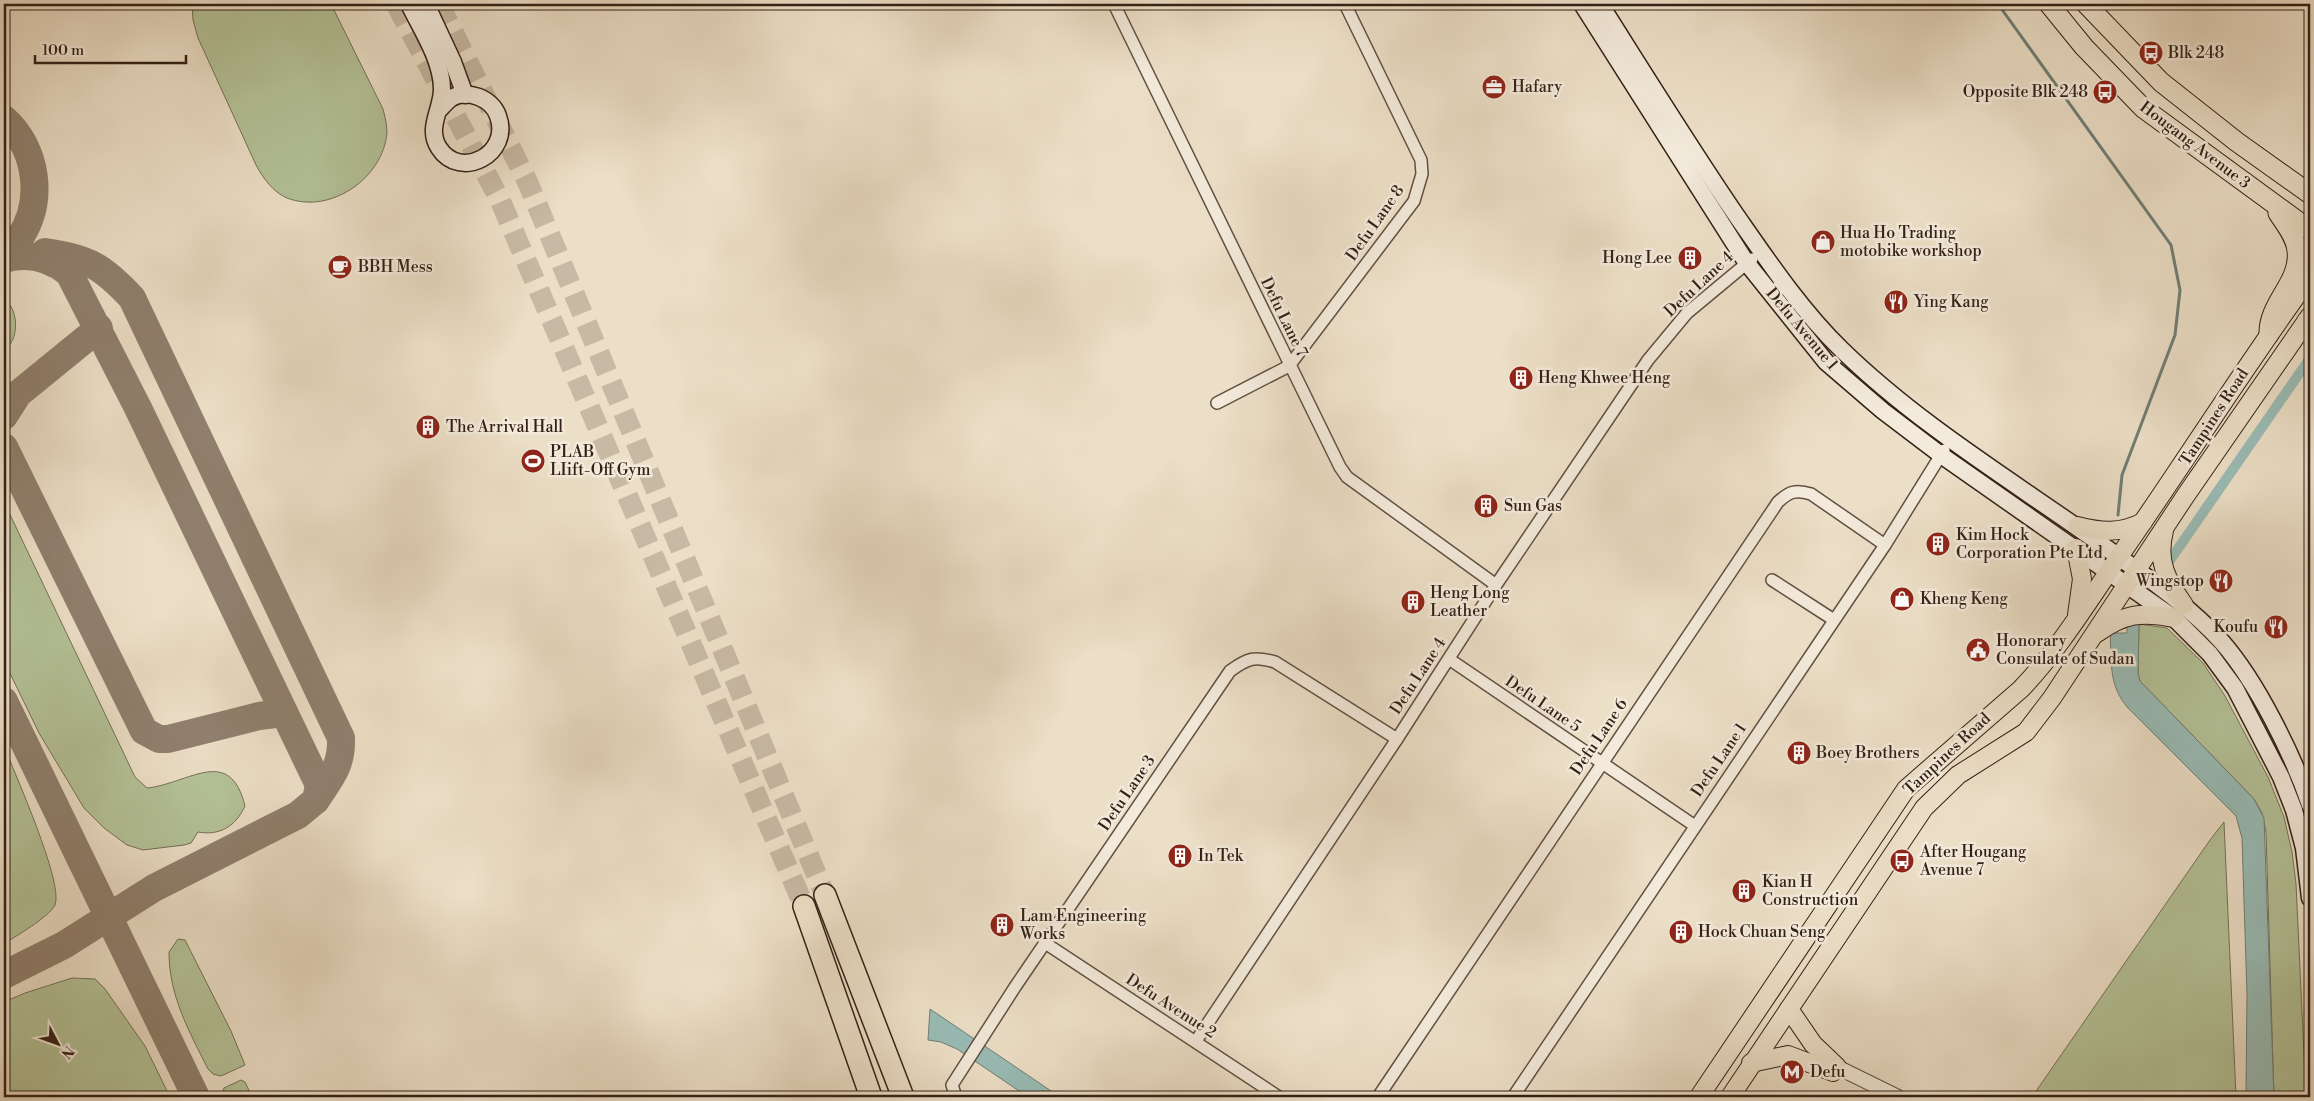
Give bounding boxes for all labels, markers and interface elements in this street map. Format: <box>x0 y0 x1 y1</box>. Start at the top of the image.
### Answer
scale bar <box>35 32 186 64</box>
bus stop icon: Blk 248 <box>2138 40 2164 66</box>
text: 100 m <box>42 41 84 60</box>
place label: Blk 248 <box>2167 43 2224 63</box>
office icon: Hafary <box>1481 74 1507 100</box>
place label: Hafary <box>1512 77 1562 97</box>
bus stop icon: Opposite Blk 248 <box>2092 79 2118 105</box>
place label: Opposite Blk 248 <box>1963 82 2088 102</box>
street label: Hougang Avenue 3 <box>2136 97 2254 193</box>
street label: Defu Lane 8 <box>1342 181 1409 265</box>
place label: Hua Ho Trading motobike workshop <box>1840 223 1982 261</box>
shop icon: Hua Ho Trading motobike workshop <box>1810 229 1836 255</box>
building icon: Hong Lee <box>1677 245 1703 271</box>
street label: Defu Lane 4 <box>1660 246 1738 321</box>
place label: Hong Lee <box>1602 248 1672 268</box>
cafe icon: BBH Mess <box>327 254 353 280</box>
place label: BBH Mess <box>357 257 433 277</box>
street label: Defu Lane 7 <box>1256 274 1312 360</box>
street label: Defu Avenue 1 <box>1762 284 1842 374</box>
restaurant icon: Ying Kang <box>1883 289 1909 315</box>
place label: Ying Kang <box>1913 292 1989 312</box>
building icon: Heng Khwee Heng <box>1508 365 1534 391</box>
street label: Tampines Road <box>2175 365 2253 469</box>
place label: Heng Khwee Heng <box>1538 368 1671 388</box>
building icon: The Arrival Hall <box>415 414 441 440</box>
place label: The Arrival Hall <box>446 417 563 437</box>
place label: PLAB LIift-Off Gym <box>550 442 650 480</box>
sports icon: PLAB LIift-Off Gym <box>520 448 546 474</box>
building icon: Sun Gas <box>1473 493 1499 519</box>
place label: Sun Gas <box>1504 496 1562 516</box>
place label: Kim Hock Corporation Pte Ltd <box>1956 525 2103 563</box>
building icon: Kim Hock Corporation Pte Ltd <box>1925 531 1951 557</box>
restaurant icon: Wingstop <box>2208 568 2234 594</box>
place label: Wingstop <box>2135 571 2204 591</box>
place label: Heng Long Leather <box>1430 583 1510 621</box>
shop icon: Kheng Keng <box>1889 586 1915 612</box>
building icon: Heng Long Leather <box>1400 589 1426 615</box>
place label: Kheng Keng <box>1920 589 2009 609</box>
restaurant icon: Koufu <box>2263 614 2289 640</box>
place label: Koufu <box>2213 617 2258 637</box>
place label: Honorary Consulate of Sudan <box>1996 631 2135 669</box>
street label: Defu Lane 4 <box>1386 633 1451 718</box>
public building icon: Honorary Consulate of Sudan <box>1965 637 1991 663</box>
street label: Defu Lane 5 <box>1501 671 1585 737</box>
street label: Defu Lane 6 <box>1566 695 1632 779</box>
street label: Tampines Road <box>1899 709 1995 799</box>
street label: Defu Lane 1 <box>1687 719 1751 801</box>
building icon: Boey Brothers <box>1786 740 1812 766</box>
place label: Boey Brothers <box>1815 743 1920 763</box>
street label: Defu Lane 3 <box>1094 751 1160 835</box>
place label: After Hougang Avenue 7 <box>1919 842 2027 880</box>
building icon: In Tek <box>1167 843 1193 869</box>
place label: In Tek <box>1198 846 1245 866</box>
bus stop icon: After Hougang Avenue 7 <box>1889 848 1915 874</box>
place label: Kian H Construction <box>1762 872 1859 910</box>
building icon: Kian H Construction <box>1731 878 1757 904</box>
place label: Lam Engineering Works <box>1019 906 1147 944</box>
building icon: Lam Engineering Works <box>989 912 1015 938</box>
building icon: Hock Chuan Seng <box>1668 919 1694 945</box>
place label: Hock Chuan Seng <box>1698 922 1826 942</box>
street label: Defu Avenue 2 <box>1122 969 1220 1043</box>
north arrow <box>32 1018 82 1068</box>
text: N <box>57 1042 77 1062</box>
metro station icon: Defu <box>1779 1059 1805 1085</box>
place label: Defu <box>1810 1062 1845 1082</box>

